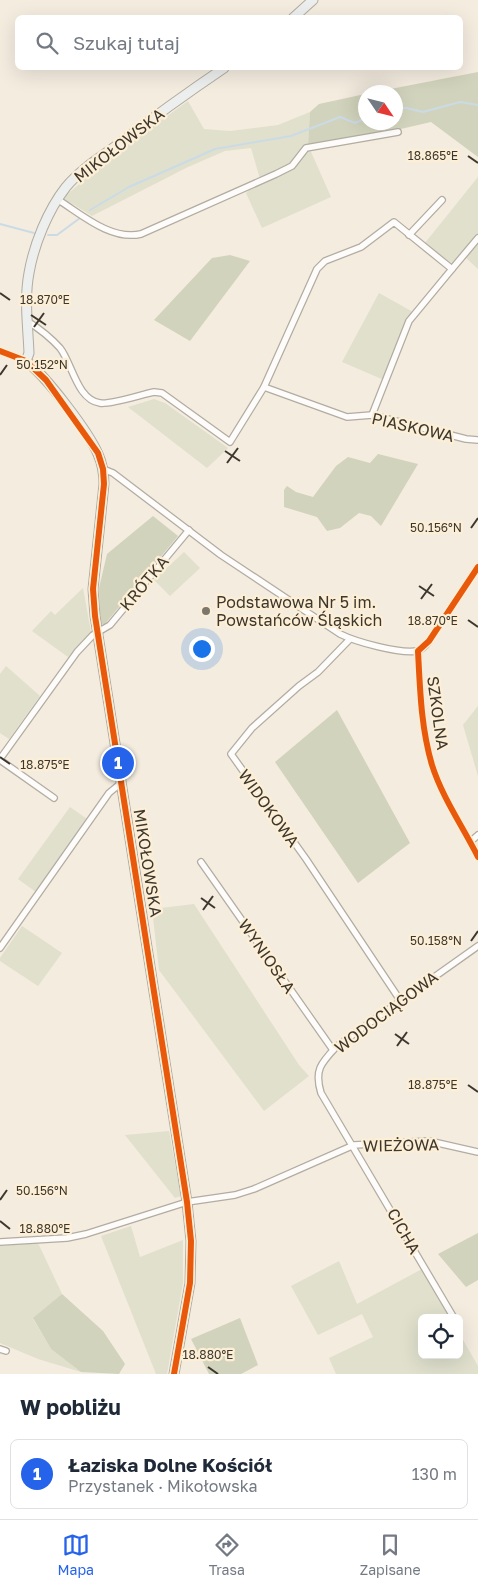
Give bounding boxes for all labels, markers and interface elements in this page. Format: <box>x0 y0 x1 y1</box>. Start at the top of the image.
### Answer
search box <box>15 15 463 70</box>
icon: search <box>33 29 61 57</box>
text: Szukaj tutaj <box>73 31 180 54</box>
north arrow <box>358 85 403 130</box>
street label: MIKOŁOWSKA <box>70 103 168 187</box>
text: 18.865°E <box>408 148 458 163</box>
text: 18.870°E <box>20 292 70 307</box>
text: 50.152°N <box>16 357 68 372</box>
street label: PIASKOWA <box>370 408 456 446</box>
text: 50.156°N <box>410 520 462 535</box>
street label: KRÓTKA <box>115 551 173 614</box>
place label: Podstawowa Nr 5 im. Powstańców Śląskich <box>216 592 382 630</box>
marker: Podstawowa Nr 5 im. Powstańców Śląskich <box>200 605 212 617</box>
text: 18.870°E <box>408 613 458 628</box>
your location <box>189 636 215 662</box>
street label: SZKOLNA <box>423 675 453 751</box>
pin: 1 <box>102 744 134 782</box>
text: 18.875°E <box>20 757 70 772</box>
street label: WIDOKOWA <box>234 765 304 851</box>
street label: MIKOŁOWSKA <box>130 807 166 919</box>
street label: WYNIOSŁA <box>234 915 300 997</box>
text: 50.158°N <box>410 933 462 948</box>
street label: WODOCIĄGOWA <box>330 966 442 1057</box>
text: 18.875°E <box>408 1077 458 1092</box>
street label: WIEŻOWA <box>363 1134 440 1156</box>
text: 50.156°N <box>16 1183 68 1198</box>
street label: CICHA <box>383 1204 425 1258</box>
text: 18.880°E <box>20 1221 70 1236</box>
map controls <box>418 1314 463 1359</box>
button: locate <box>418 1314 463 1359</box>
text: 18.880°E <box>183 1347 233 1362</box>
text: W pobliżu <box>20 1394 121 1420</box>
text: Łaziska Dolne Kościół <box>68 1453 272 1476</box>
text: 1 <box>33 1464 41 1484</box>
text: 130 m <box>412 1464 457 1484</box>
text: Przystanek · Mikołowska <box>68 1476 258 1496</box>
tab: Mapa <box>57 1531 94 1578</box>
tab: Trasa <box>209 1531 245 1578</box>
tab: Zapisane <box>360 1531 421 1578</box>

